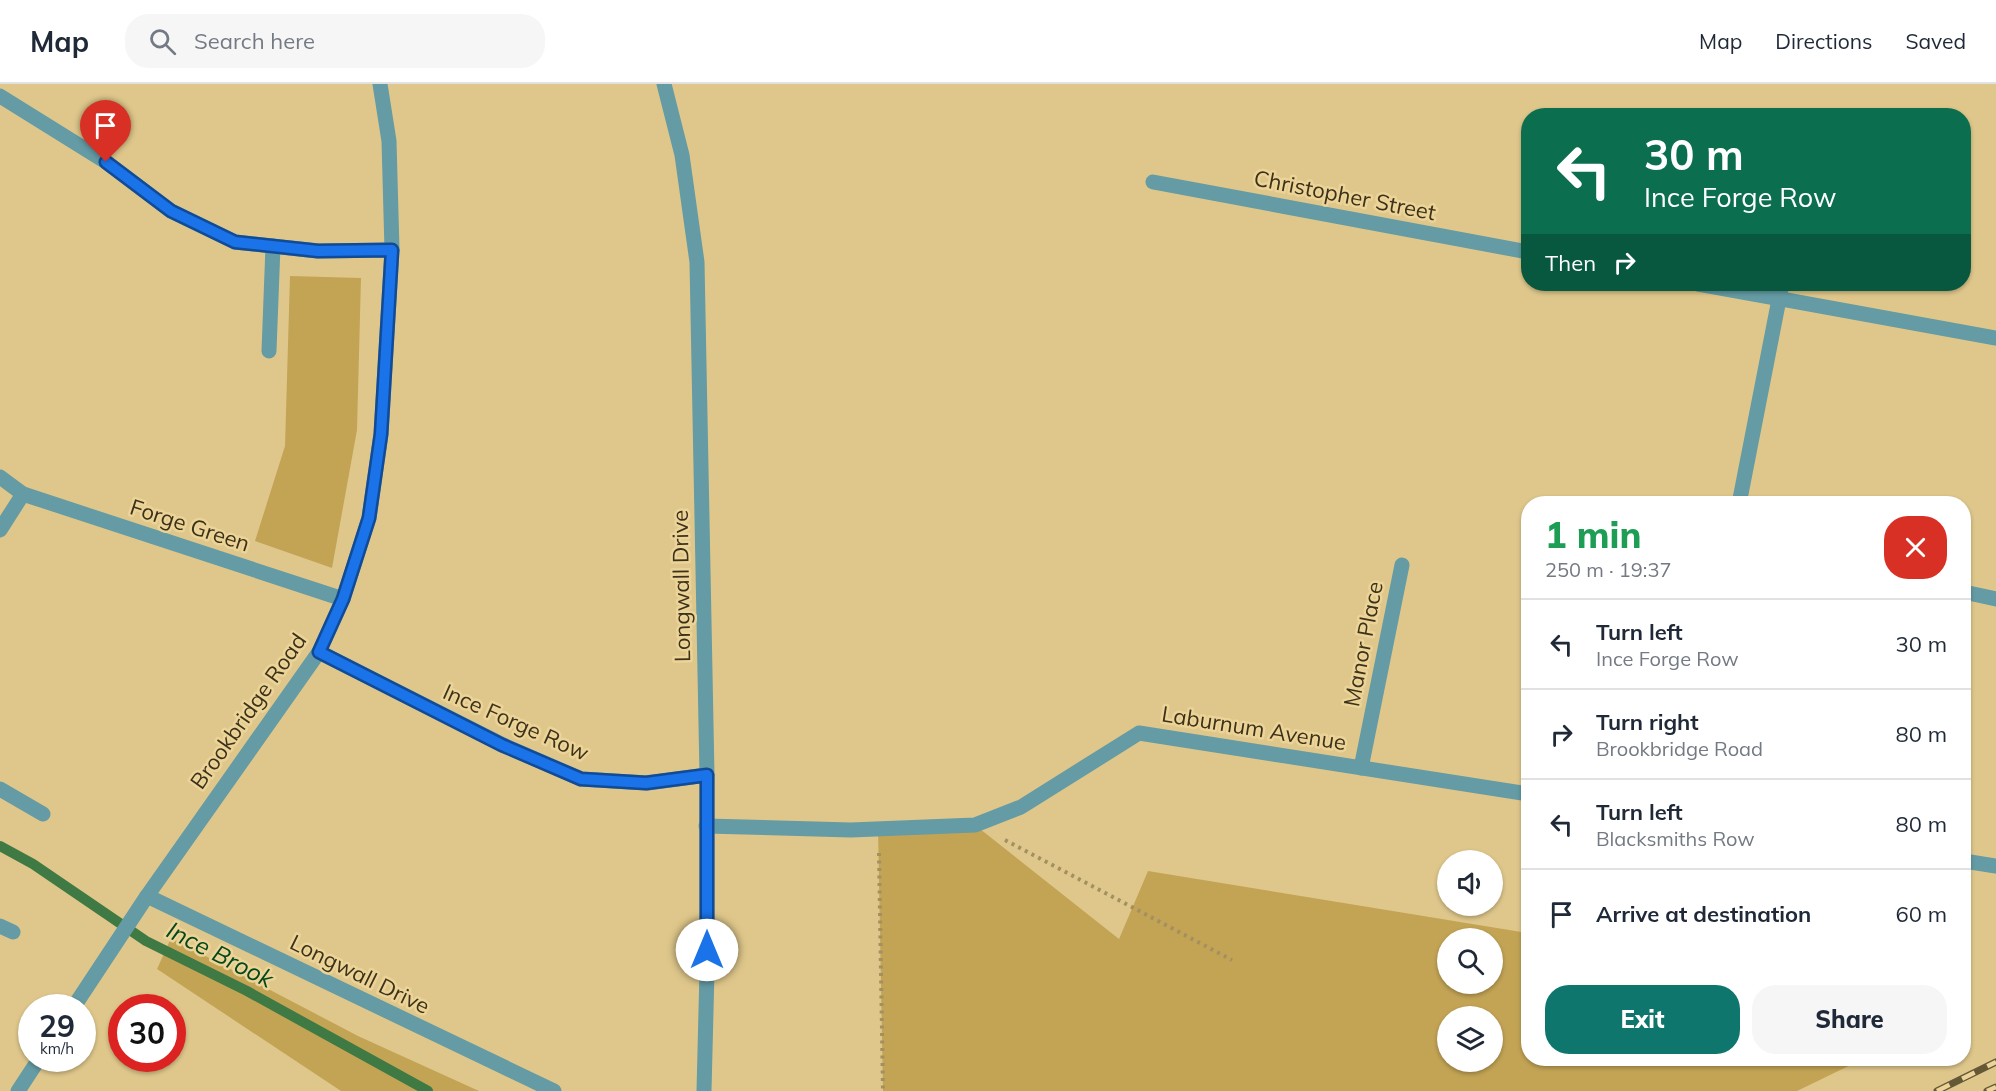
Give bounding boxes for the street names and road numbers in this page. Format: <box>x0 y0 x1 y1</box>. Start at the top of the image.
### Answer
street label: Christopher Street <box>1252 164 1439 226</box>
street label: Forge Green <box>127 493 253 557</box>
street label: Longwall Drive <box>666 510 696 662</box>
street label: Manor Place <box>1337 579 1389 709</box>
street label: Brookbridge Road <box>184 628 312 794</box>
street label: Ince Forge Row <box>439 677 593 767</box>
street label: Laburnum Avenue <box>1160 700 1348 756</box>
street label: Longwall Drive <box>286 928 434 1020</box>

